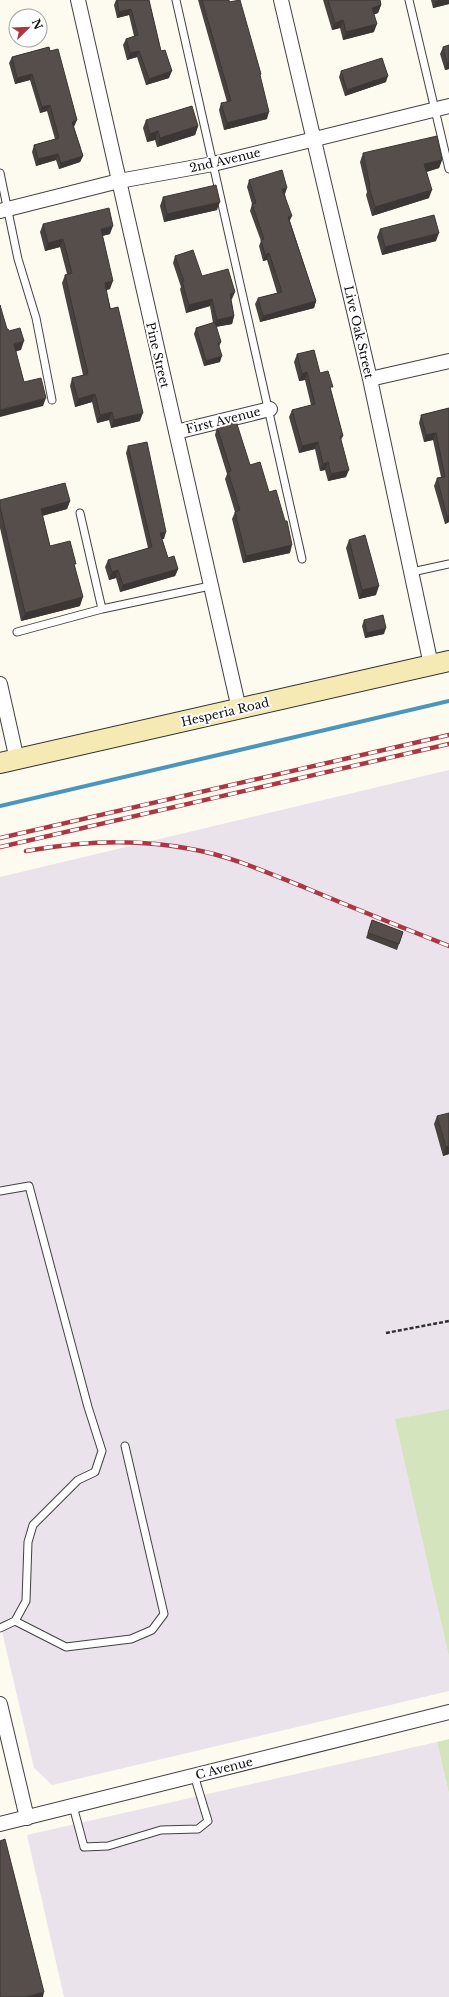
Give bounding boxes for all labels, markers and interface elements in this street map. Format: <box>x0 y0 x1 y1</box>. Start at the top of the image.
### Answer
north arrow <box>8 8 48 48</box>
text: N <box>29 17 46 32</box>
street label: 2nd Avenue <box>188 145 262 175</box>
street label: Live Oak Street <box>341 284 377 380</box>
street label: Pine Street <box>143 321 173 390</box>
street label: First Avenue <box>184 403 262 437</box>
street label: Hesperia Road <box>180 695 270 729</box>
street label: C Avenue <box>194 1754 254 1782</box>

